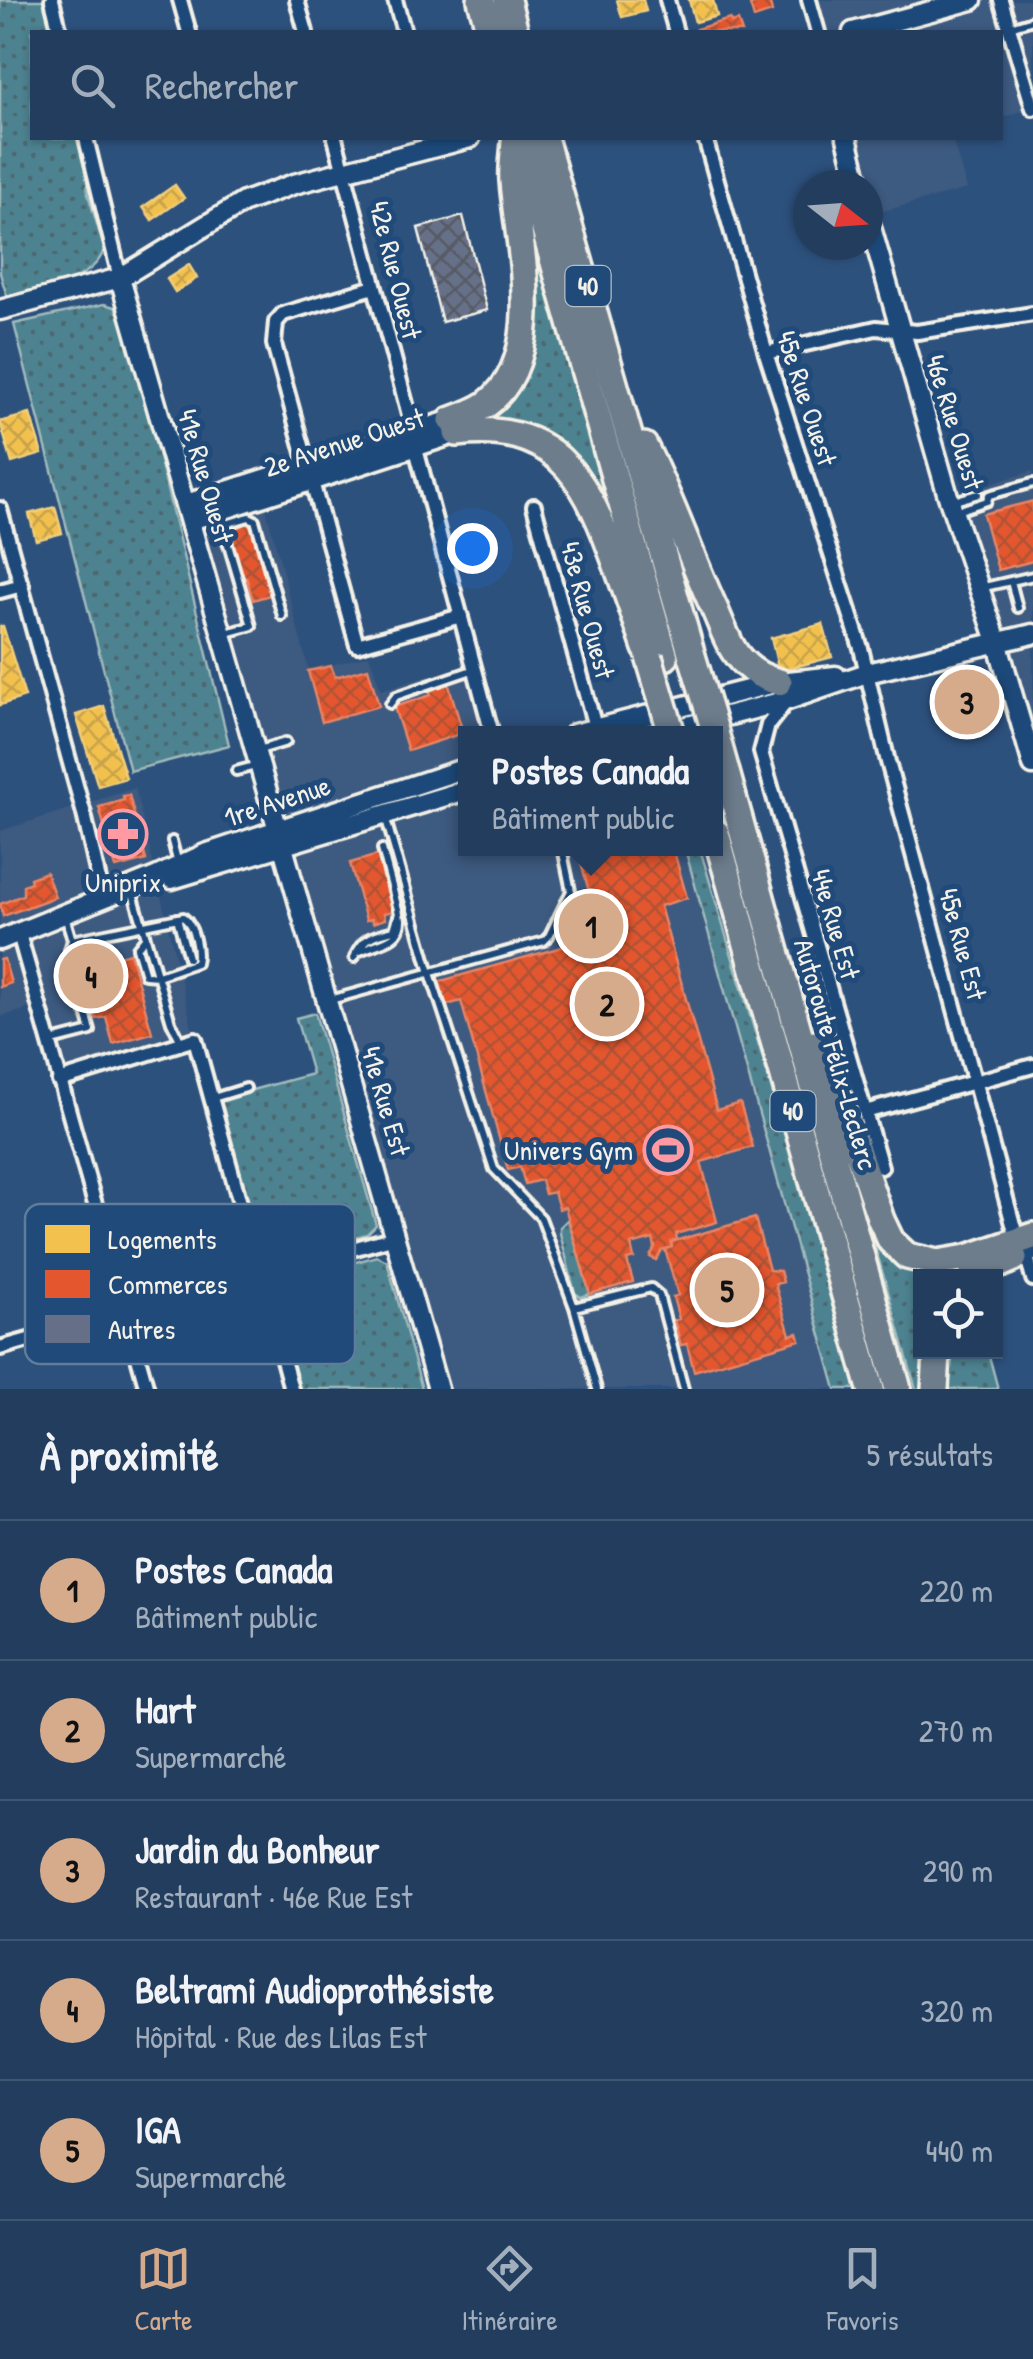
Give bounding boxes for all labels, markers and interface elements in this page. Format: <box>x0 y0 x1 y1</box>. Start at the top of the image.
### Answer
search box <box>30 30 1003 140</box>
icon: search <box>65 58 120 113</box>
text: Rechercher <box>145 59 298 111</box>
north arrow <box>793 170 883 260</box>
street label: 42e Rue Ouest <box>361 197 432 343</box>
road number: 40 <box>566 266 610 306</box>
street label: 45e Rue Ouest <box>767 326 847 471</box>
street label: 46e Rue Ouest <box>916 350 994 494</box>
street label: 2e Avenue Ouest <box>259 398 429 486</box>
street label: 41e Rue Ouest <box>169 404 243 548</box>
your location <box>447 523 498 574</box>
street label: 43e Rue Ouest <box>551 537 625 683</box>
pin: 3 <box>934 664 1000 740</box>
popup <box>458 726 723 856</box>
text: Postes Canada <box>492 744 689 796</box>
street label: 1re Avenue <box>219 766 335 836</box>
text: Bâtiment public <box>492 796 674 839</box>
pharmacy icon: Uniprix <box>97 808 149 860</box>
place label: Uniprix <box>85 863 161 901</box>
street label: 44e Rue Est <box>802 865 870 984</box>
street label: 45e Rue Est <box>930 884 996 1004</box>
pin: 1 <box>558 888 624 964</box>
street label: Autoroute Félix-Leclerc <box>785 934 887 1174</box>
pin: 4 <box>58 938 124 1014</box>
pin: 2 <box>574 966 640 1042</box>
street label: 41e Rue Est <box>352 1042 420 1161</box>
road number: 40 <box>770 1091 816 1131</box>
sports icon: Univers Gym <box>642 1124 694 1176</box>
place label: Univers Gym <box>504 1131 633 1169</box>
legend <box>25 1204 355 1364</box>
text: Logements <box>108 1220 217 1258</box>
pin: 5 <box>694 1252 760 1328</box>
text: Commerces <box>108 1265 227 1303</box>
map controls <box>913 1269 1003 1359</box>
button: locate <box>913 1269 1003 1359</box>
text: Autres <box>108 1310 175 1348</box>
text: À proximité <box>40 1426 219 1483</box>
text: 5 résultats <box>867 1433 993 1476</box>
text: Postes Canada <box>135 1543 332 1595</box>
text: 1 <box>67 1569 78 1612</box>
text: 220 m <box>920 1569 993 1612</box>
text: Bâtiment public <box>135 1595 317 1638</box>
text: Hart <box>135 1683 195 1735</box>
text: 2 <box>65 1709 80 1752</box>
text: 270 m <box>919 1709 993 1752</box>
text: Supermarché <box>135 1735 286 1778</box>
text: Jardin du Bonheur <box>135 1823 379 1875</box>
text: 3 <box>65 1849 80 1892</box>
text: 290 m <box>923 1849 993 1892</box>
text: Restaurant · 46e Rue Est <box>135 1875 412 1918</box>
text: Beltrami Audioprothésiste <box>135 1963 494 2015</box>
text: 4 <box>66 1989 79 2032</box>
text: 320 m <box>920 1989 993 2032</box>
text: Hôpital · Rue des Lilas Est <box>135 2015 427 2058</box>
text: IGA <box>135 2103 181 2155</box>
text: 5 <box>66 2129 79 2172</box>
text: 440 m <box>926 2129 993 2172</box>
text: Supermarché <box>135 2155 286 2198</box>
tab: Carte <box>135 2241 192 2339</box>
tab: Itinéraire <box>461 2241 558 2339</box>
tab: Favoris <box>827 2241 898 2339</box>

